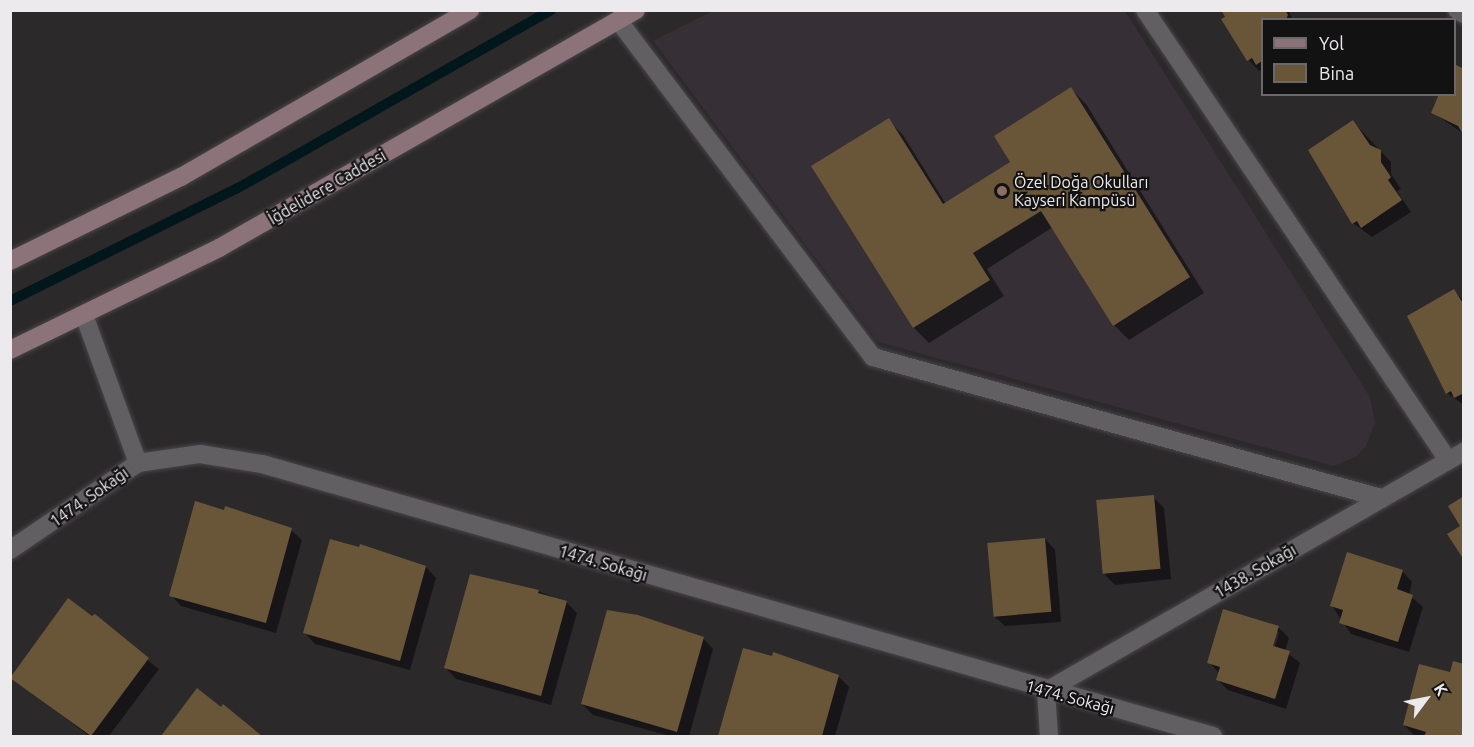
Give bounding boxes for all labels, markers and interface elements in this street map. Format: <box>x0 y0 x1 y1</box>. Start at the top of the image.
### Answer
legend <box>1261 18 1456 96</box>
text: Yol <box>1319 33 1344 53</box>
text: Bina <box>1319 63 1354 83</box>
street label: İğdelidere Caddesi <box>265 146 389 228</box>
place label: Özel Doğa Okulları Kayseri Kampüsü <box>1014 172 1148 210</box>
marker: Özel Doğa Okulları Kayseri Kampüsü <box>995 184 1009 198</box>
street label: 1474. Sokağı <box>46 463 132 531</box>
street label: 1438. Sokağı <box>1211 540 1299 602</box>
street label: 1474. Sokağı <box>557 541 649 585</box>
north arrow <box>1396 669 1456 729</box>
street label: 1474. Sokağı <box>1024 676 1116 718</box>
text: K <box>1431 680 1452 699</box>

